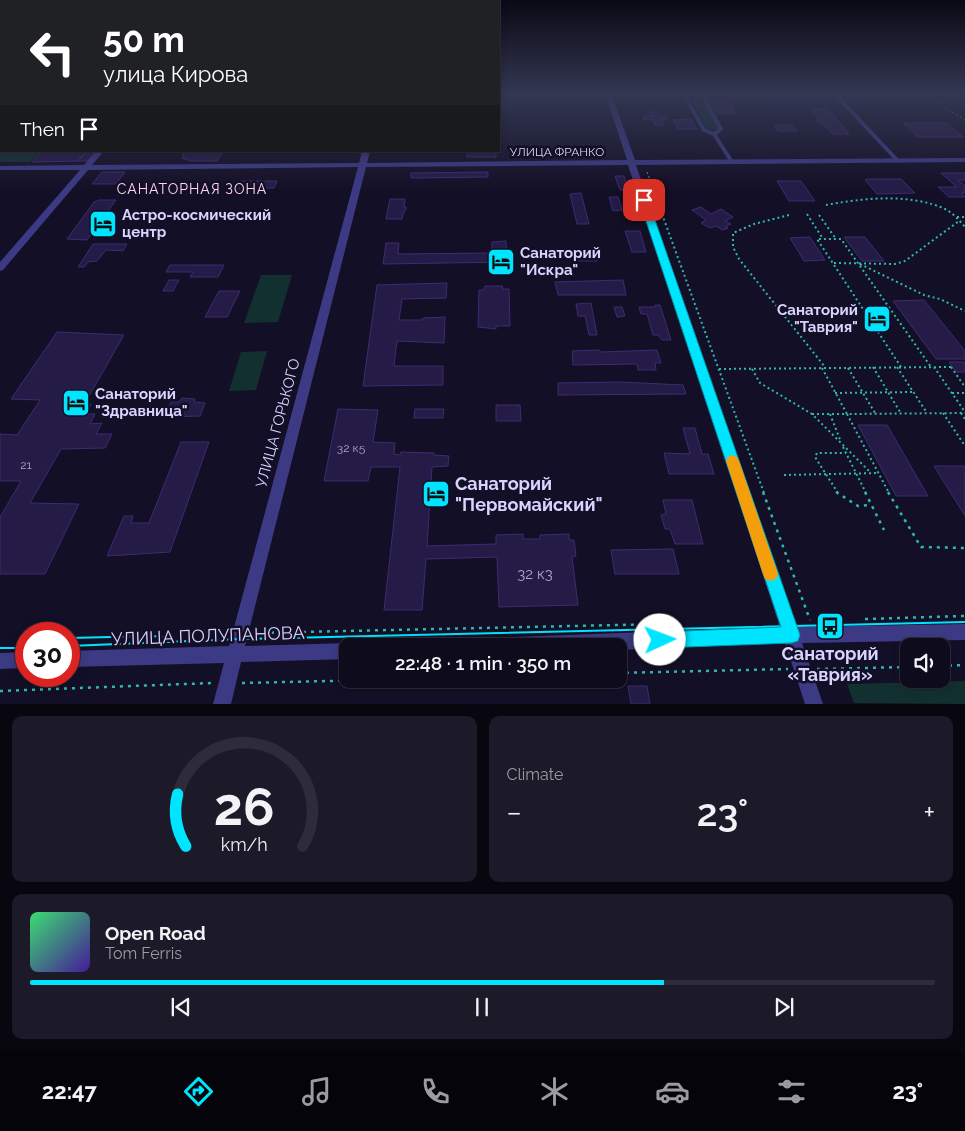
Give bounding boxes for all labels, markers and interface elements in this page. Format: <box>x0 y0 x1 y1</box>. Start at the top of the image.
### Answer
text: 50 m <box>103 19 185 60</box>
icon: left <box>20 20 85 85</box>
text: улица Кирова <box>103 61 248 87</box>
icon: arrive <box>75 115 103 143</box>
text: Then <box>20 118 65 140</box>
street label: УЛИЦА ФРАНКО <box>510 145 604 159</box>
pin <box>623 179 665 221</box>
district label: САНАТОРНАЯ ЗОНА <box>117 181 267 197</box>
icon: arrive <box>630 186 658 214</box>
place label: Астро-космический центр <box>122 206 271 241</box>
hotel icon: Астро-космический центр <box>88 209 118 239</box>
place label: Санаторий "Искра" <box>520 244 601 279</box>
hotel icon: Санаторий "Искра" <box>486 247 516 277</box>
place label: Санаторий "Таврия" <box>777 301 858 336</box>
hotel icon: Санаторий "Таврия" <box>862 304 892 334</box>
street label: УЛИЦА ГОРЬКОГО <box>252 357 304 489</box>
place label: Санаторий "Здравница" <box>95 385 188 420</box>
hotel icon: Санаторий "Здравница" <box>61 388 91 418</box>
house number: 32 к5 <box>337 441 366 455</box>
house number: 21 <box>20 458 32 472</box>
place label: Санаторий "Первомайский" <box>455 473 603 515</box>
hotel icon: Санаторий "Первомайский" <box>421 479 451 509</box>
house number: 32 к3 <box>517 565 553 583</box>
bus stop icon: Санаторий «Таврия» <box>815 611 845 641</box>
position arrow <box>633 613 685 665</box>
speed limit sign: 30 <box>15 622 80 687</box>
street label: УЛИЦА ПОЛУПАНОВА <box>111 622 305 649</box>
map controls <box>900 638 950 688</box>
button: sound <box>900 638 950 688</box>
place label: Санаторий «Таврия» <box>781 643 879 685</box>
text: 22:48 · 1 min · 350 m <box>395 652 571 674</box>
text: Climate <box>507 765 563 784</box>
text: 26 <box>214 776 275 837</box>
text: 23° <box>697 790 748 835</box>
text: − <box>507 796 522 829</box>
text: + <box>923 796 935 829</box>
text: km/h <box>221 834 268 855</box>
text: Open Road <box>105 922 206 944</box>
text: Tom Ferris <box>105 944 182 963</box>
icon: previous <box>167 993 195 1021</box>
icon: pause <box>468 993 496 1021</box>
icon: next <box>770 993 798 1021</box>
icon: directions <box>181 1074 216 1109</box>
icon: music <box>299 1074 334 1109</box>
icon: phone <box>418 1074 453 1109</box>
icon: climate <box>537 1074 572 1109</box>
icon: car <box>655 1074 690 1109</box>
icon: filters <box>774 1074 809 1109</box>
text: 22:47 <box>42 1078 97 1104</box>
text: 23° <box>892 1078 923 1104</box>

